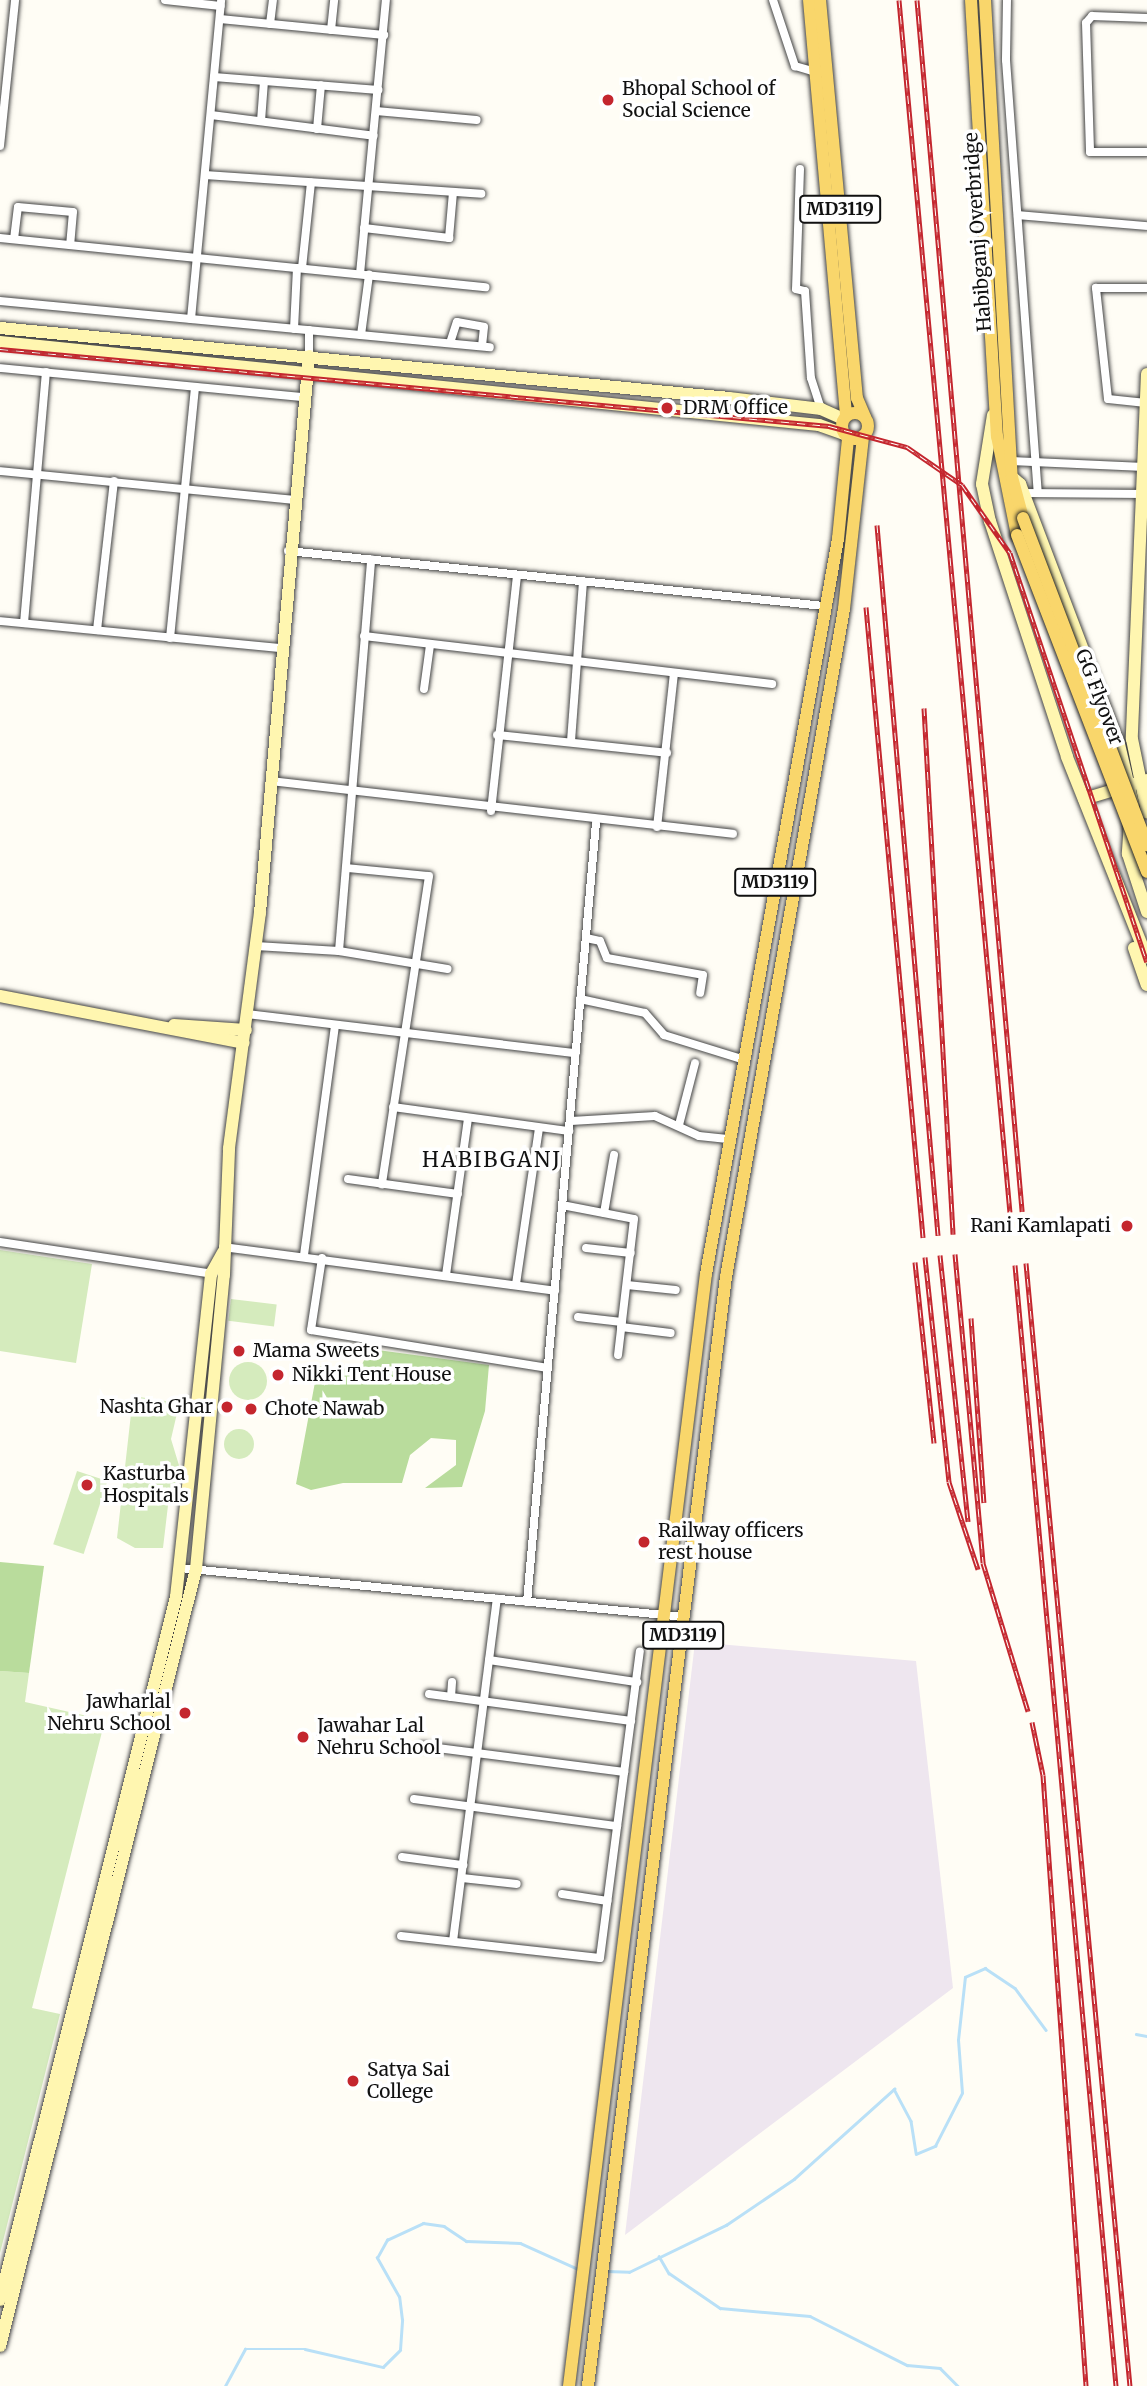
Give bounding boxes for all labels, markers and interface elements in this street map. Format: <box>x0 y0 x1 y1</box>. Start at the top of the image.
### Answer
place label: Bhopal School of Social Science <box>622 78 775 122</box>
marker: Bhopal School of Social Science <box>600 92 616 108</box>
street label: Habibganj Overbridge <box>960 132 996 332</box>
road number: MD3119 <box>798 194 882 224</box>
place label: DRM Office <box>683 397 788 419</box>
marker: DRM Office <box>657 398 677 418</box>
street label: GG Flyover <box>1070 646 1128 748</box>
road number: MD3119 <box>733 868 817 897</box>
district label: HABIBGANJ <box>423 1147 561 1173</box>
place label: Rani Kamlapati <box>970 1215 1111 1237</box>
marker: Rani Kamlapati <box>1117 1216 1137 1236</box>
place label: Mama Sweets <box>253 1340 380 1362</box>
marker: Mama Sweets <box>231 1343 247 1359</box>
place label: Nikki Tent House <box>292 1364 451 1386</box>
marker: Nikki Tent House <box>270 1367 286 1383</box>
place label: Nashta Ghar <box>100 1396 213 1418</box>
place label: Chote Nawab <box>265 1398 384 1420</box>
marker: Nashta Ghar <box>219 1399 235 1415</box>
marker: Chote Nawab <box>243 1401 259 1417</box>
place label: Kasturba Hospitals <box>103 1463 189 1507</box>
marker: Kasturba Hospitals <box>77 1475 97 1495</box>
place label: Railway officers rest house <box>658 1520 804 1564</box>
marker: Railway officers rest house <box>636 1534 652 1550</box>
road number: MD3119 <box>641 1620 725 1650</box>
place label: Jawharlal Nehru School <box>47 1691 171 1735</box>
marker: Jawharlal Nehru School <box>177 1705 193 1721</box>
place label: Jawahar Lal Nehru School <box>317 1715 441 1759</box>
marker: Jawahar Lal Nehru School <box>295 1729 311 1745</box>
place label: Satya Sai College <box>367 2059 450 2103</box>
marker: Satya Sai College <box>345 2073 361 2089</box>

